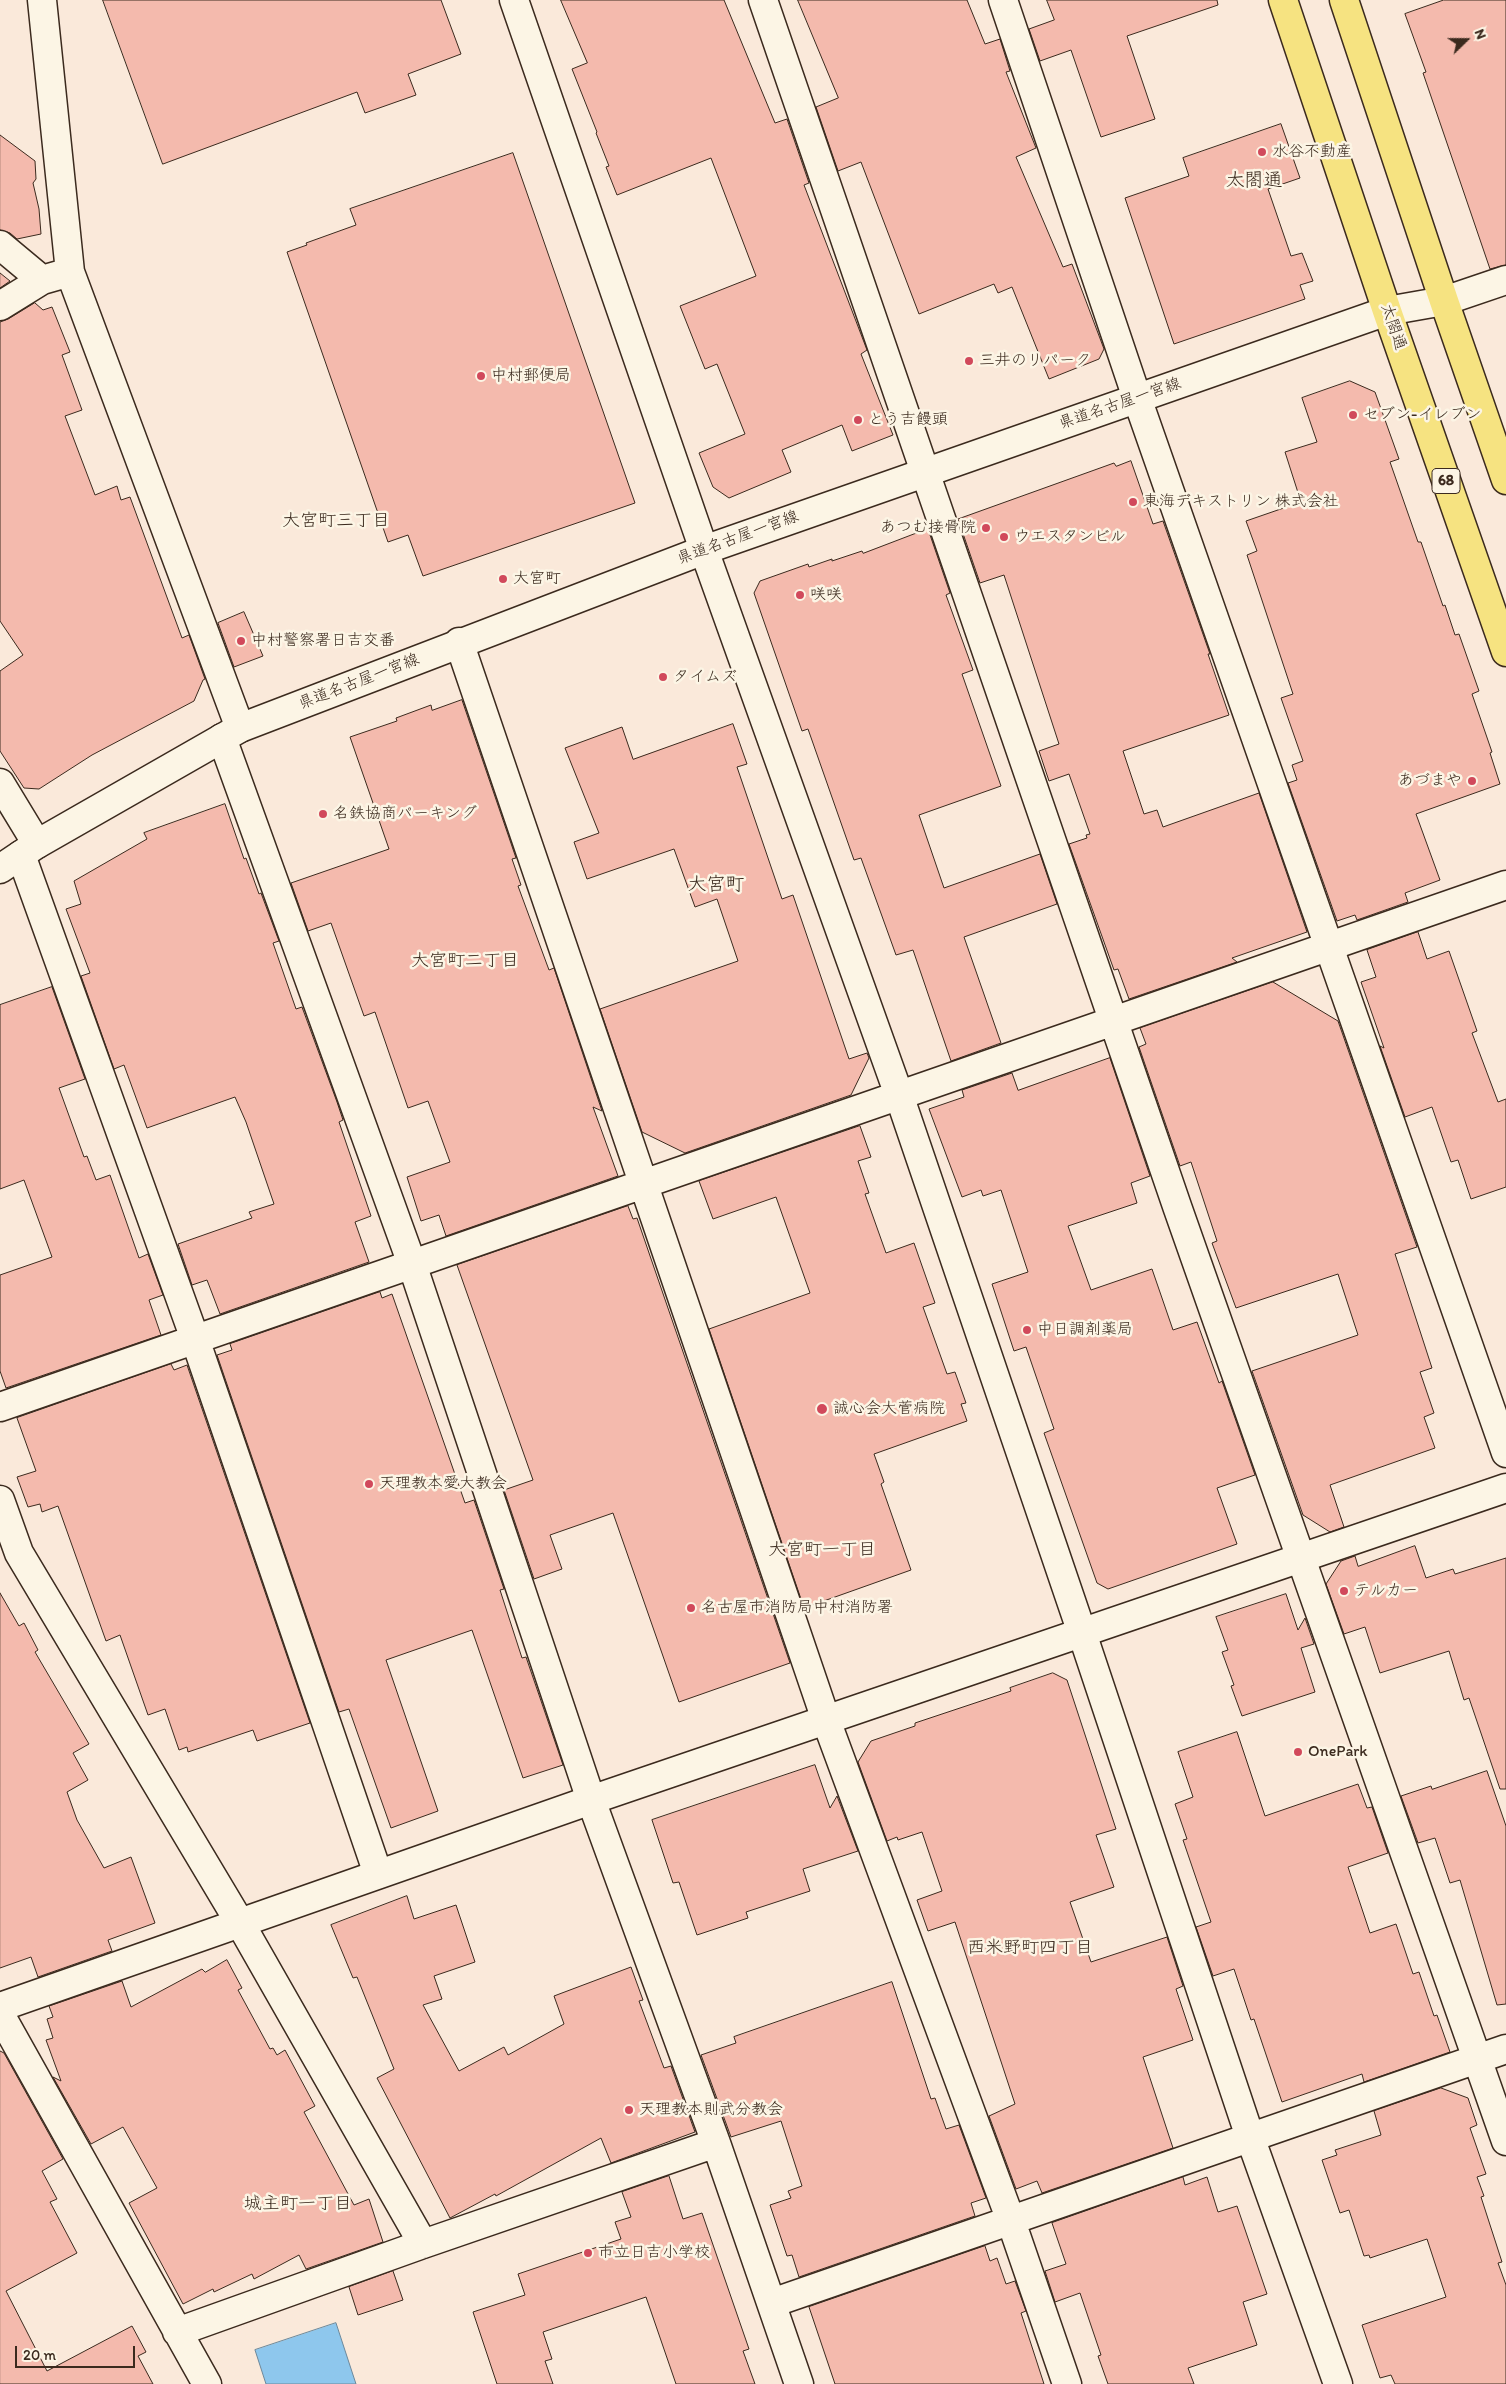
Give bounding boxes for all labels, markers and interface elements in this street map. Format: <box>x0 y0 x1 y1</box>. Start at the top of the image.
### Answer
north arrow <box>1441 15 1491 65</box>
text: N <box>1471 27 1490 42</box>
place label: 水谷不動産 <box>1272 142 1352 162</box>
marker: 水谷不動産 <box>1256 146 1268 158</box>
district label: 太閤通 <box>1226 170 1282 192</box>
street label: 太閤通 <box>1376 301 1410 353</box>
place label: 三井のリパーク <box>979 351 1091 371</box>
marker: 三井のリパーク <box>963 355 975 367</box>
place label: 中村郵便局 <box>491 366 571 386</box>
marker: 中村郵便局 <box>475 370 487 382</box>
street label: 県道名古屋一宮線 <box>1056 374 1184 434</box>
place label: セブン-イレブン <box>1363 405 1481 425</box>
marker: セブン-イレブン <box>1347 409 1359 421</box>
place label: とう吉饅頭 <box>868 410 948 430</box>
marker: とう吉饅頭 <box>852 414 864 426</box>
road number: 68 <box>1432 468 1460 494</box>
place label: 東海デキストリン 株式会社 <box>1143 492 1339 512</box>
marker: 東海デキストリン 株式会社 <box>1127 496 1139 508</box>
street label: 県道名古屋一宮線 <box>675 507 801 569</box>
district label: 大宮町三丁目 <box>282 510 390 532</box>
place label: あつむ接骨院 <box>880 518 976 538</box>
marker: あつむ接骨院 <box>980 522 992 534</box>
place label: ウエスタンビル <box>1014 527 1126 547</box>
marker: ウエスタンビル <box>998 531 1010 543</box>
place label: 大宮町 <box>513 569 561 589</box>
marker: 大宮町 <box>497 573 509 585</box>
place label: 咲咲 <box>810 585 842 605</box>
marker: 咲咲 <box>794 589 806 601</box>
place label: 中村警察署日吉交番 <box>251 631 395 651</box>
marker: 中村警察署日吉交番 <box>235 635 247 647</box>
street label: 県道名古屋一宮線 <box>296 650 422 714</box>
place label: タイムズ <box>673 667 737 687</box>
marker: タイムズ <box>657 671 669 683</box>
place label: あづまや <box>1398 771 1462 791</box>
marker: あづまや <box>1466 775 1478 787</box>
place label: 名鉄協商パーキング <box>333 804 477 824</box>
marker: 名鉄協商パーキング <box>317 808 329 820</box>
district label: 大宮町 <box>688 874 744 896</box>
district label: 大宮町二丁目 <box>411 950 519 972</box>
place label: 中日調剤薬局 <box>1037 1320 1133 1340</box>
marker: 中日調剤薬局 <box>1021 1324 1033 1336</box>
place label: 誠心会大菅病院 <box>833 1399 945 1419</box>
marker: 誠心会大菅病院 <box>815 1402 829 1416</box>
place label: 天理教本愛大教会 <box>379 1474 507 1494</box>
marker: 天理教本愛大教会 <box>363 1478 375 1490</box>
district label: 大宮町一丁目 <box>768 1539 876 1561</box>
place label: テルカー <box>1354 1581 1418 1601</box>
marker: テルカー <box>1338 1585 1350 1597</box>
place label: 名古屋市消防局中村消防署 <box>701 1598 893 1618</box>
marker: 名古屋市消防局中村消防署 <box>685 1602 697 1614</box>
place label: OnePark <box>1308 1742 1368 1762</box>
marker: OnePark <box>1292 1746 1304 1758</box>
district label: 西米野町四丁目 <box>967 1937 1093 1959</box>
place label: 天理教本則武分教会 <box>639 2100 783 2120</box>
marker: 天理教本則武分教会 <box>623 2104 635 2116</box>
district label: 城主町一丁目 <box>244 2193 352 2215</box>
place label: 市立日吉小学校 <box>598 2243 710 2263</box>
marker: 市立日吉小学校 <box>582 2247 594 2259</box>
scale bar <box>18 2336 138 2368</box>
text: 20 m <box>23 2346 56 2364</box>

